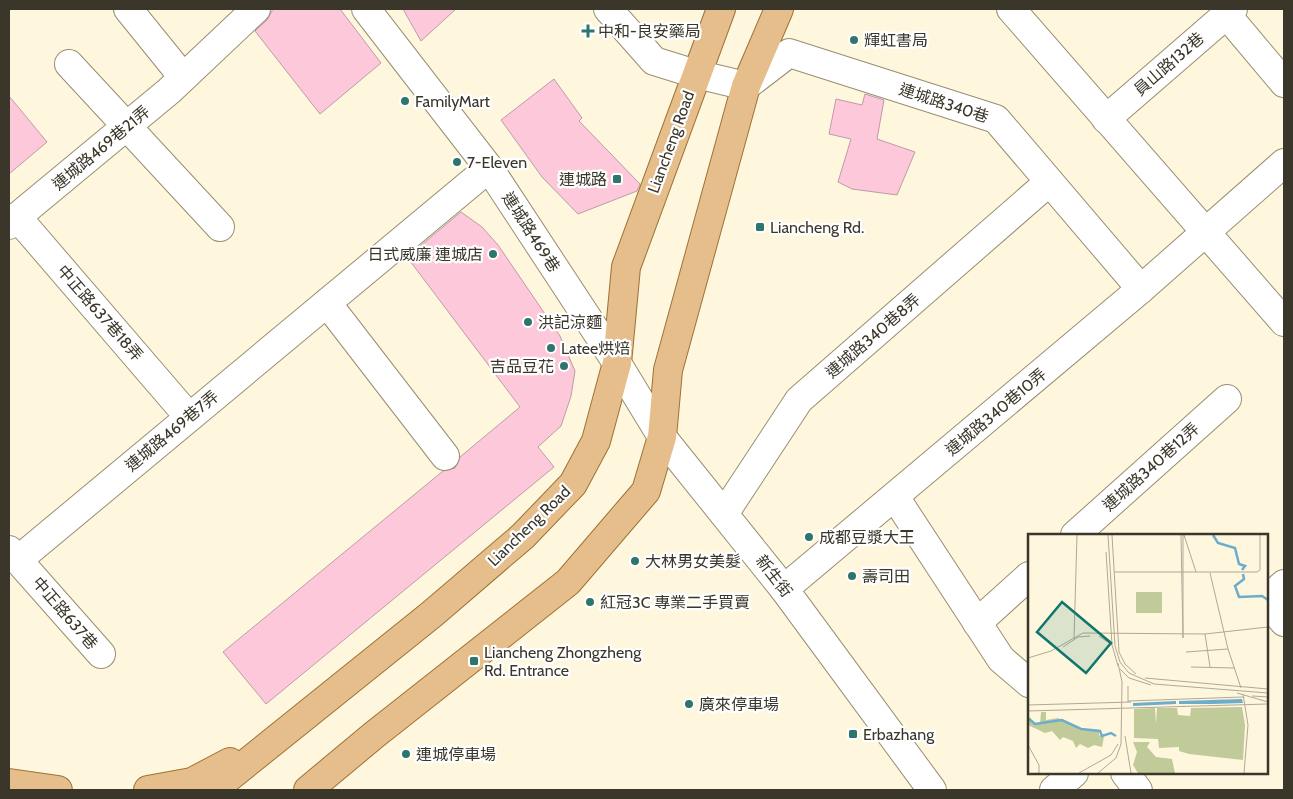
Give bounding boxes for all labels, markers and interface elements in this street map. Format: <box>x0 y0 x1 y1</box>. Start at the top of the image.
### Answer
place label: 中和-良安藥局 <box>598 22 701 41</box>
marker: 中和-良安藥局 <box>582 25 594 37</box>
street label: 員山路132巷 <box>1130 29 1208 99</box>
place label: 輝虹書局 <box>864 31 928 50</box>
marker: 輝虹書局 <box>848 34 860 46</box>
street label: 連城路340巷 <box>897 80 991 126</box>
street label: Liancheng Road <box>644 88 698 196</box>
place label: FamilyMart <box>415 92 491 111</box>
marker: FamilyMart <box>399 95 411 107</box>
street label: 連城路469巷21弄 <box>49 102 153 194</box>
place label: 7-Eleven <box>467 153 527 172</box>
marker: 7-Eleven <box>451 156 463 168</box>
place label: 連城路 <box>559 170 607 189</box>
marker: 連城路 <box>611 173 623 185</box>
street label: 連城路469巷 <box>498 188 564 276</box>
place label: Liancheng Rd. <box>770 218 864 237</box>
marker: Liancheng Rd. <box>754 221 766 233</box>
place label: 日式威廉 連城店 <box>367 245 483 264</box>
marker: 日式威廉 連城店 <box>487 248 499 260</box>
street label: 中正路637巷18弄 <box>53 261 147 365</box>
street label: 連城路340巷8弄 <box>822 290 924 382</box>
place label: 洪記涼麵 <box>538 313 602 332</box>
marker: 洪記涼麵 <box>522 316 534 328</box>
place label: Latee烘焙 <box>561 339 630 358</box>
marker: Latee烘焙 <box>545 342 557 354</box>
place label: 吉品豆花 <box>490 357 554 376</box>
marker: 吉品豆花 <box>558 360 570 372</box>
street label: 連城路340巷10弄 <box>942 364 1050 460</box>
street label: 連城路469巷7弄 <box>122 387 222 475</box>
street label: 連城路340巷12弄 <box>1099 419 1203 515</box>
street label: Liancheng Road <box>484 482 574 570</box>
place label: 成都豆漿大王 <box>819 528 915 547</box>
marker: 成都豆漿大王 <box>803 531 815 543</box>
inset map <box>1028 534 1268 774</box>
street label: 新生街 <box>752 551 796 601</box>
place label: 大林男女美髮 <box>645 552 741 571</box>
marker: 大林男女美髮 <box>629 555 641 567</box>
place label: 壽司田 <box>862 567 910 586</box>
marker: 壽司田 <box>846 570 858 582</box>
street label: 中正路637巷 <box>28 573 102 653</box>
place label: 紅冠3C 專業二手買賣 <box>600 593 750 612</box>
marker: 紅冠3C 專業二手買賣 <box>584 596 596 608</box>
place label: Liancheng Zhongzheng Rd. Entrance <box>484 643 642 680</box>
marker: Liancheng Zhongzheng Rd. Entrance <box>468 655 480 667</box>
place label: 廣來停車場 <box>699 695 779 714</box>
marker: 廣來停車場 <box>683 698 695 710</box>
place label: Erbazhang <box>863 725 935 744</box>
marker: Erbazhang <box>847 728 859 740</box>
place label: 連城停車場 <box>416 745 496 764</box>
marker: 連城停車場 <box>400 748 412 760</box>

